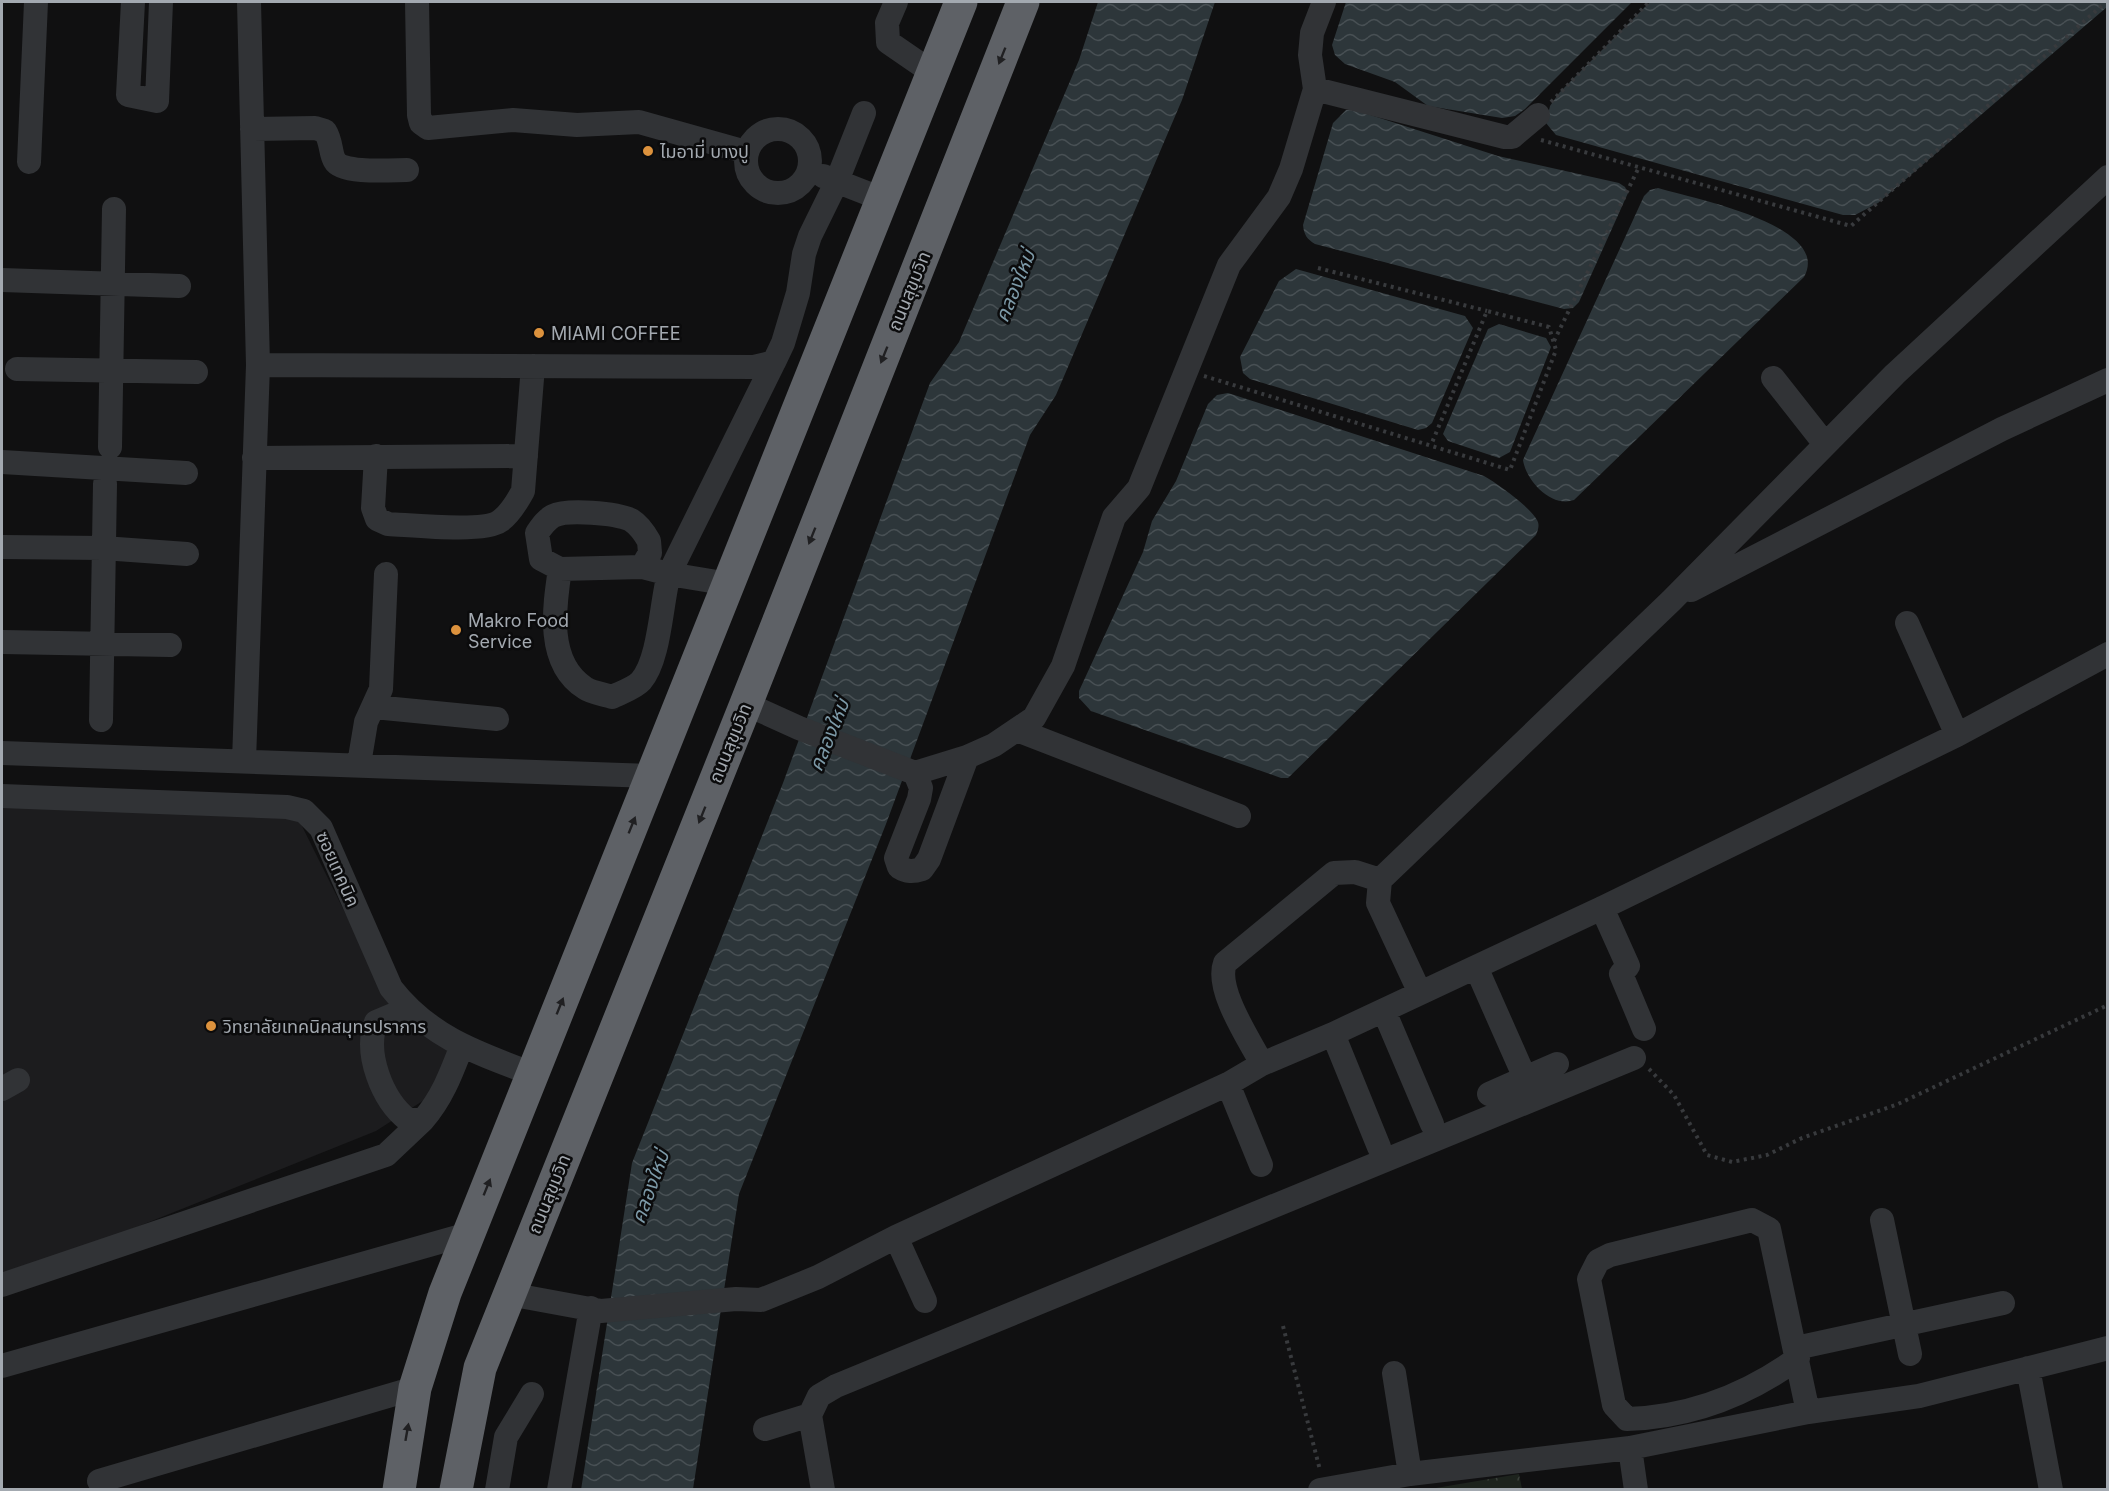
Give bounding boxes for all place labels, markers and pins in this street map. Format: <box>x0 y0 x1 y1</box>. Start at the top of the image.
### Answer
place label: ไมอามี่ บางปู <box>659 139 749 164</box>
marker: ไมอามี่ บางปู <box>641 144 655 158</box>
place label: MIAMI COFFEE <box>551 323 680 344</box>
marker: MIAMI COFFEE <box>532 326 546 340</box>
place label: Makro Food Service <box>468 610 569 652</box>
marker: Makro Food Service <box>449 623 463 637</box>
place label: วิทยาลัยเทคนิคสมุทรปราการ <box>222 1016 426 1038</box>
marker: วิทยาลัยเทคนิคสมุทรปราการ <box>204 1019 218 1033</box>

